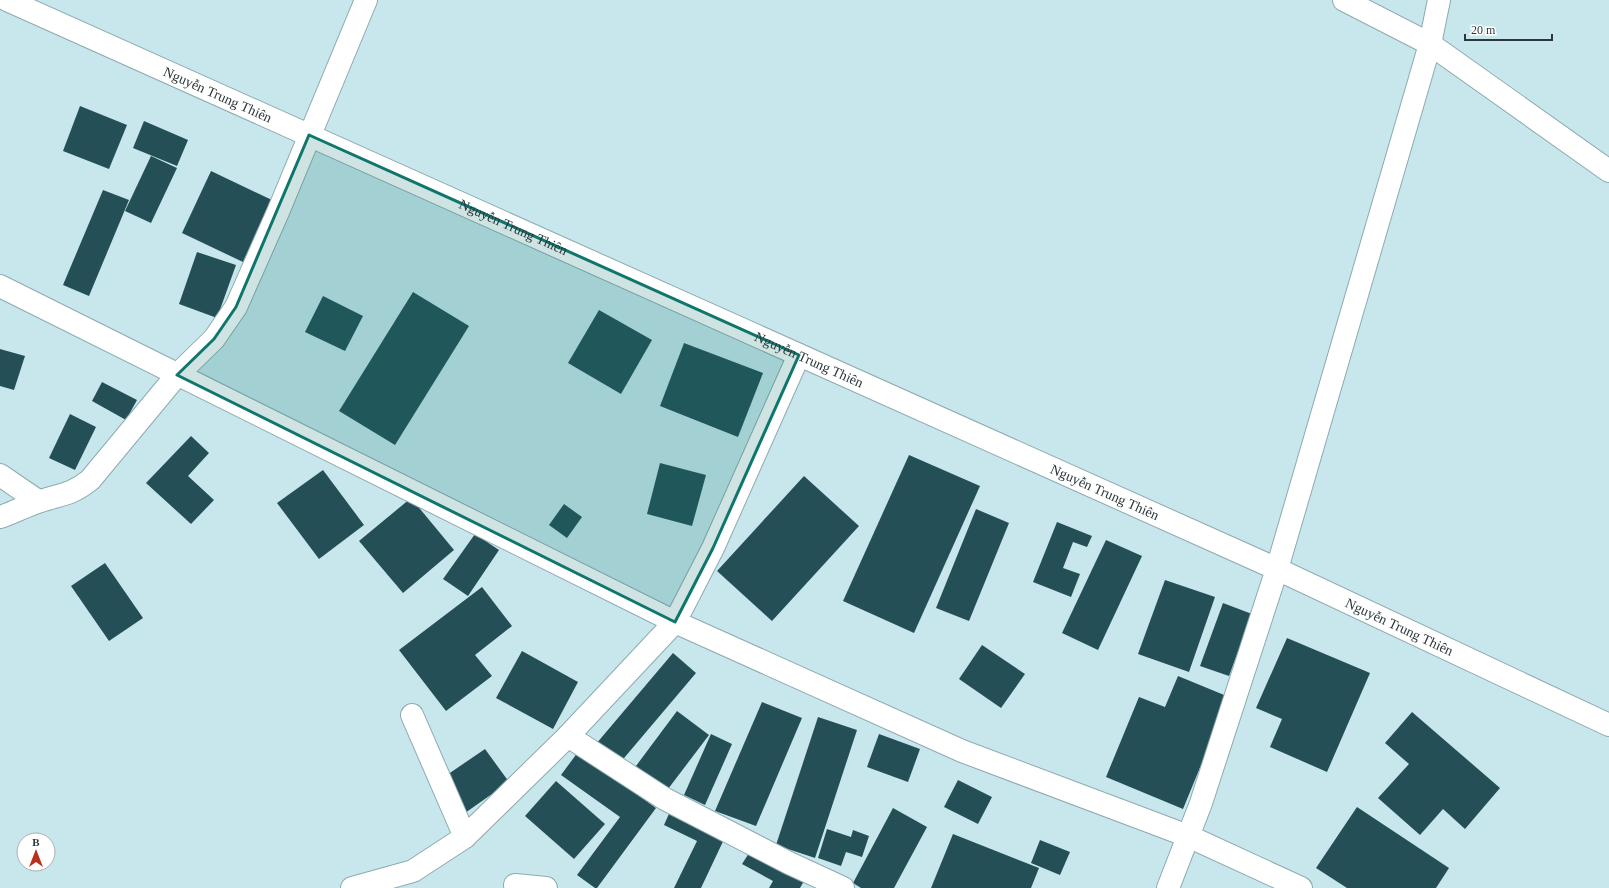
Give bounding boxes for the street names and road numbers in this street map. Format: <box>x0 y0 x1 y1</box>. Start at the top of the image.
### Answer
street label: Nguyễn Trung Thiên <box>161 64 274 125</box>
street label: Nguyễn Trung Thiên <box>457 196 570 258</box>
street label: Nguyễn Trung Thiên <box>753 329 866 390</box>
street label: Nguyễn Trung Thiên <box>1048 461 1161 523</box>
street label: Nguyễn Trung Thiên <box>1343 595 1456 658</box>

